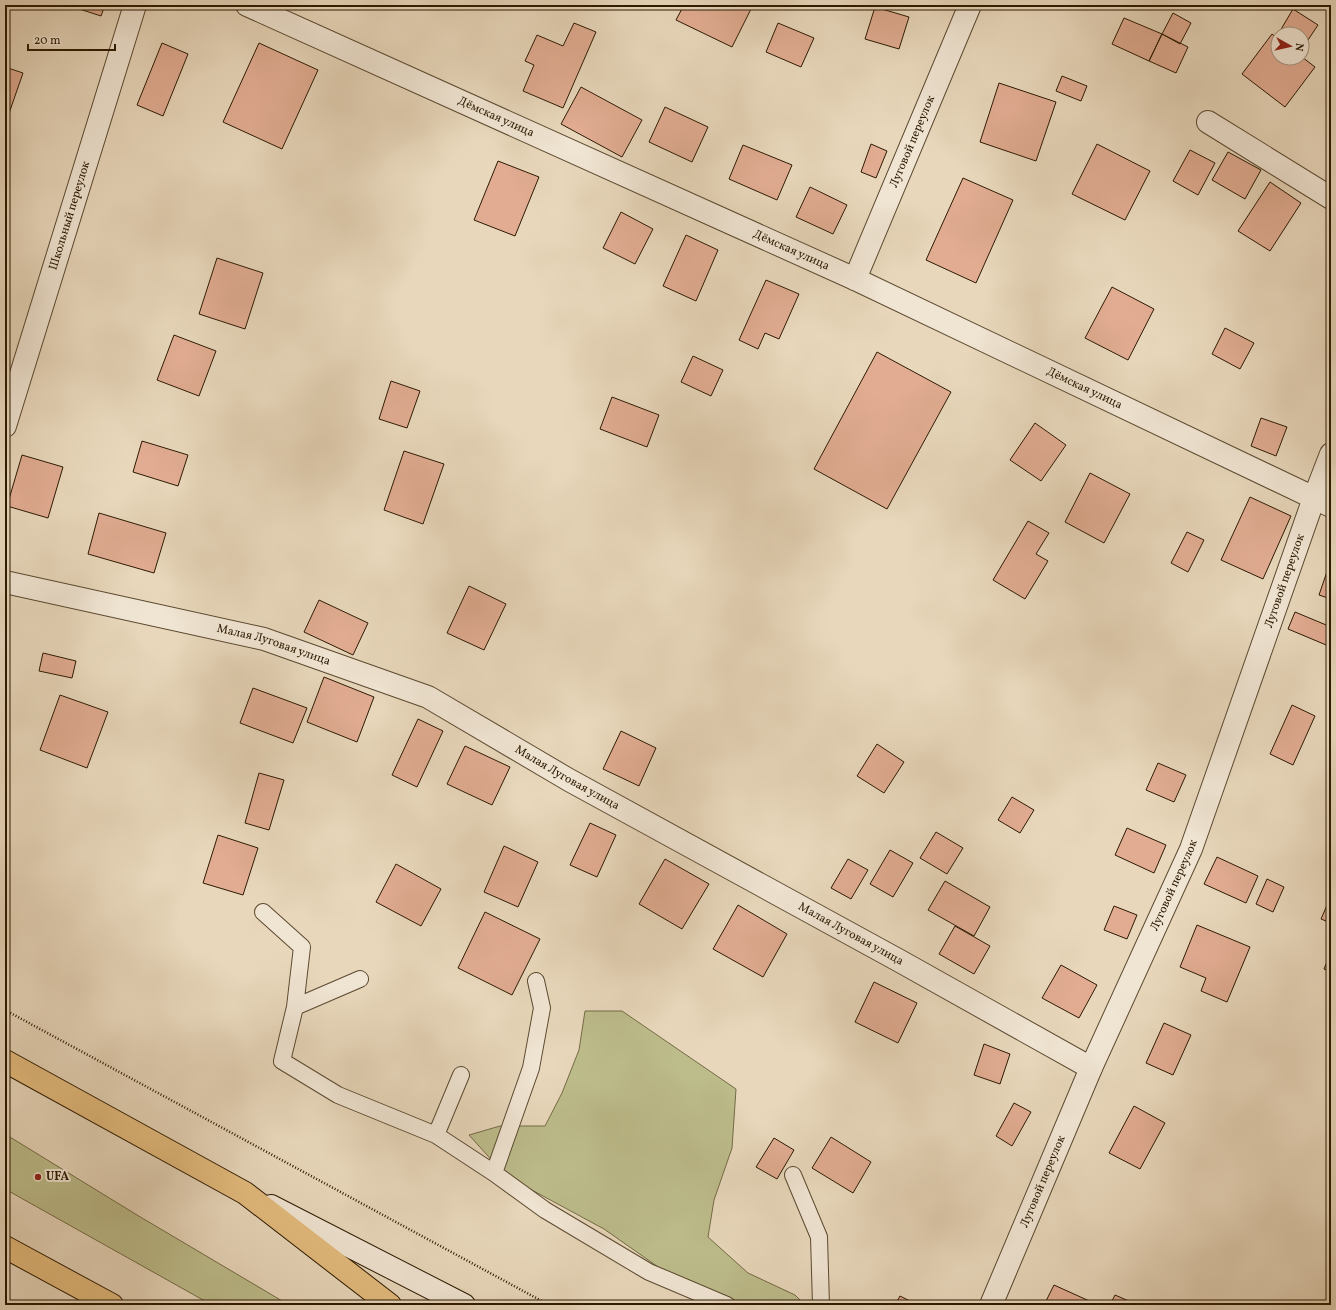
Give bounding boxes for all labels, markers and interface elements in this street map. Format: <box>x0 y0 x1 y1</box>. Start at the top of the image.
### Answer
scale bar <box>28 26 115 52</box>
north arrow <box>1270 26 1310 66</box>
text: 20 m <box>34 33 61 49</box>
text: N <box>1290 42 1306 52</box>
street label: Луговой переулок <box>886 92 939 190</box>
street label: Дёмская улица <box>455 93 537 141</box>
street label: Школьный переулок <box>46 159 94 272</box>
street label: Дёмская улица <box>751 226 832 274</box>
street label: Дёмская улица <box>1044 363 1125 413</box>
street label: Луговой переулок <box>1261 531 1309 630</box>
street label: Малая Луговая улица <box>215 621 332 670</box>
street label: Малая Луговая улица <box>512 742 622 814</box>
street label: Луговой переулок <box>1147 837 1202 934</box>
street label: Малая Луговая улица <box>795 899 906 970</box>
street label: Луговой переулок <box>1017 1132 1070 1230</box>
place label: UFA <box>46 1169 70 1185</box>
marker: UFA <box>33 1172 43 1182</box>

